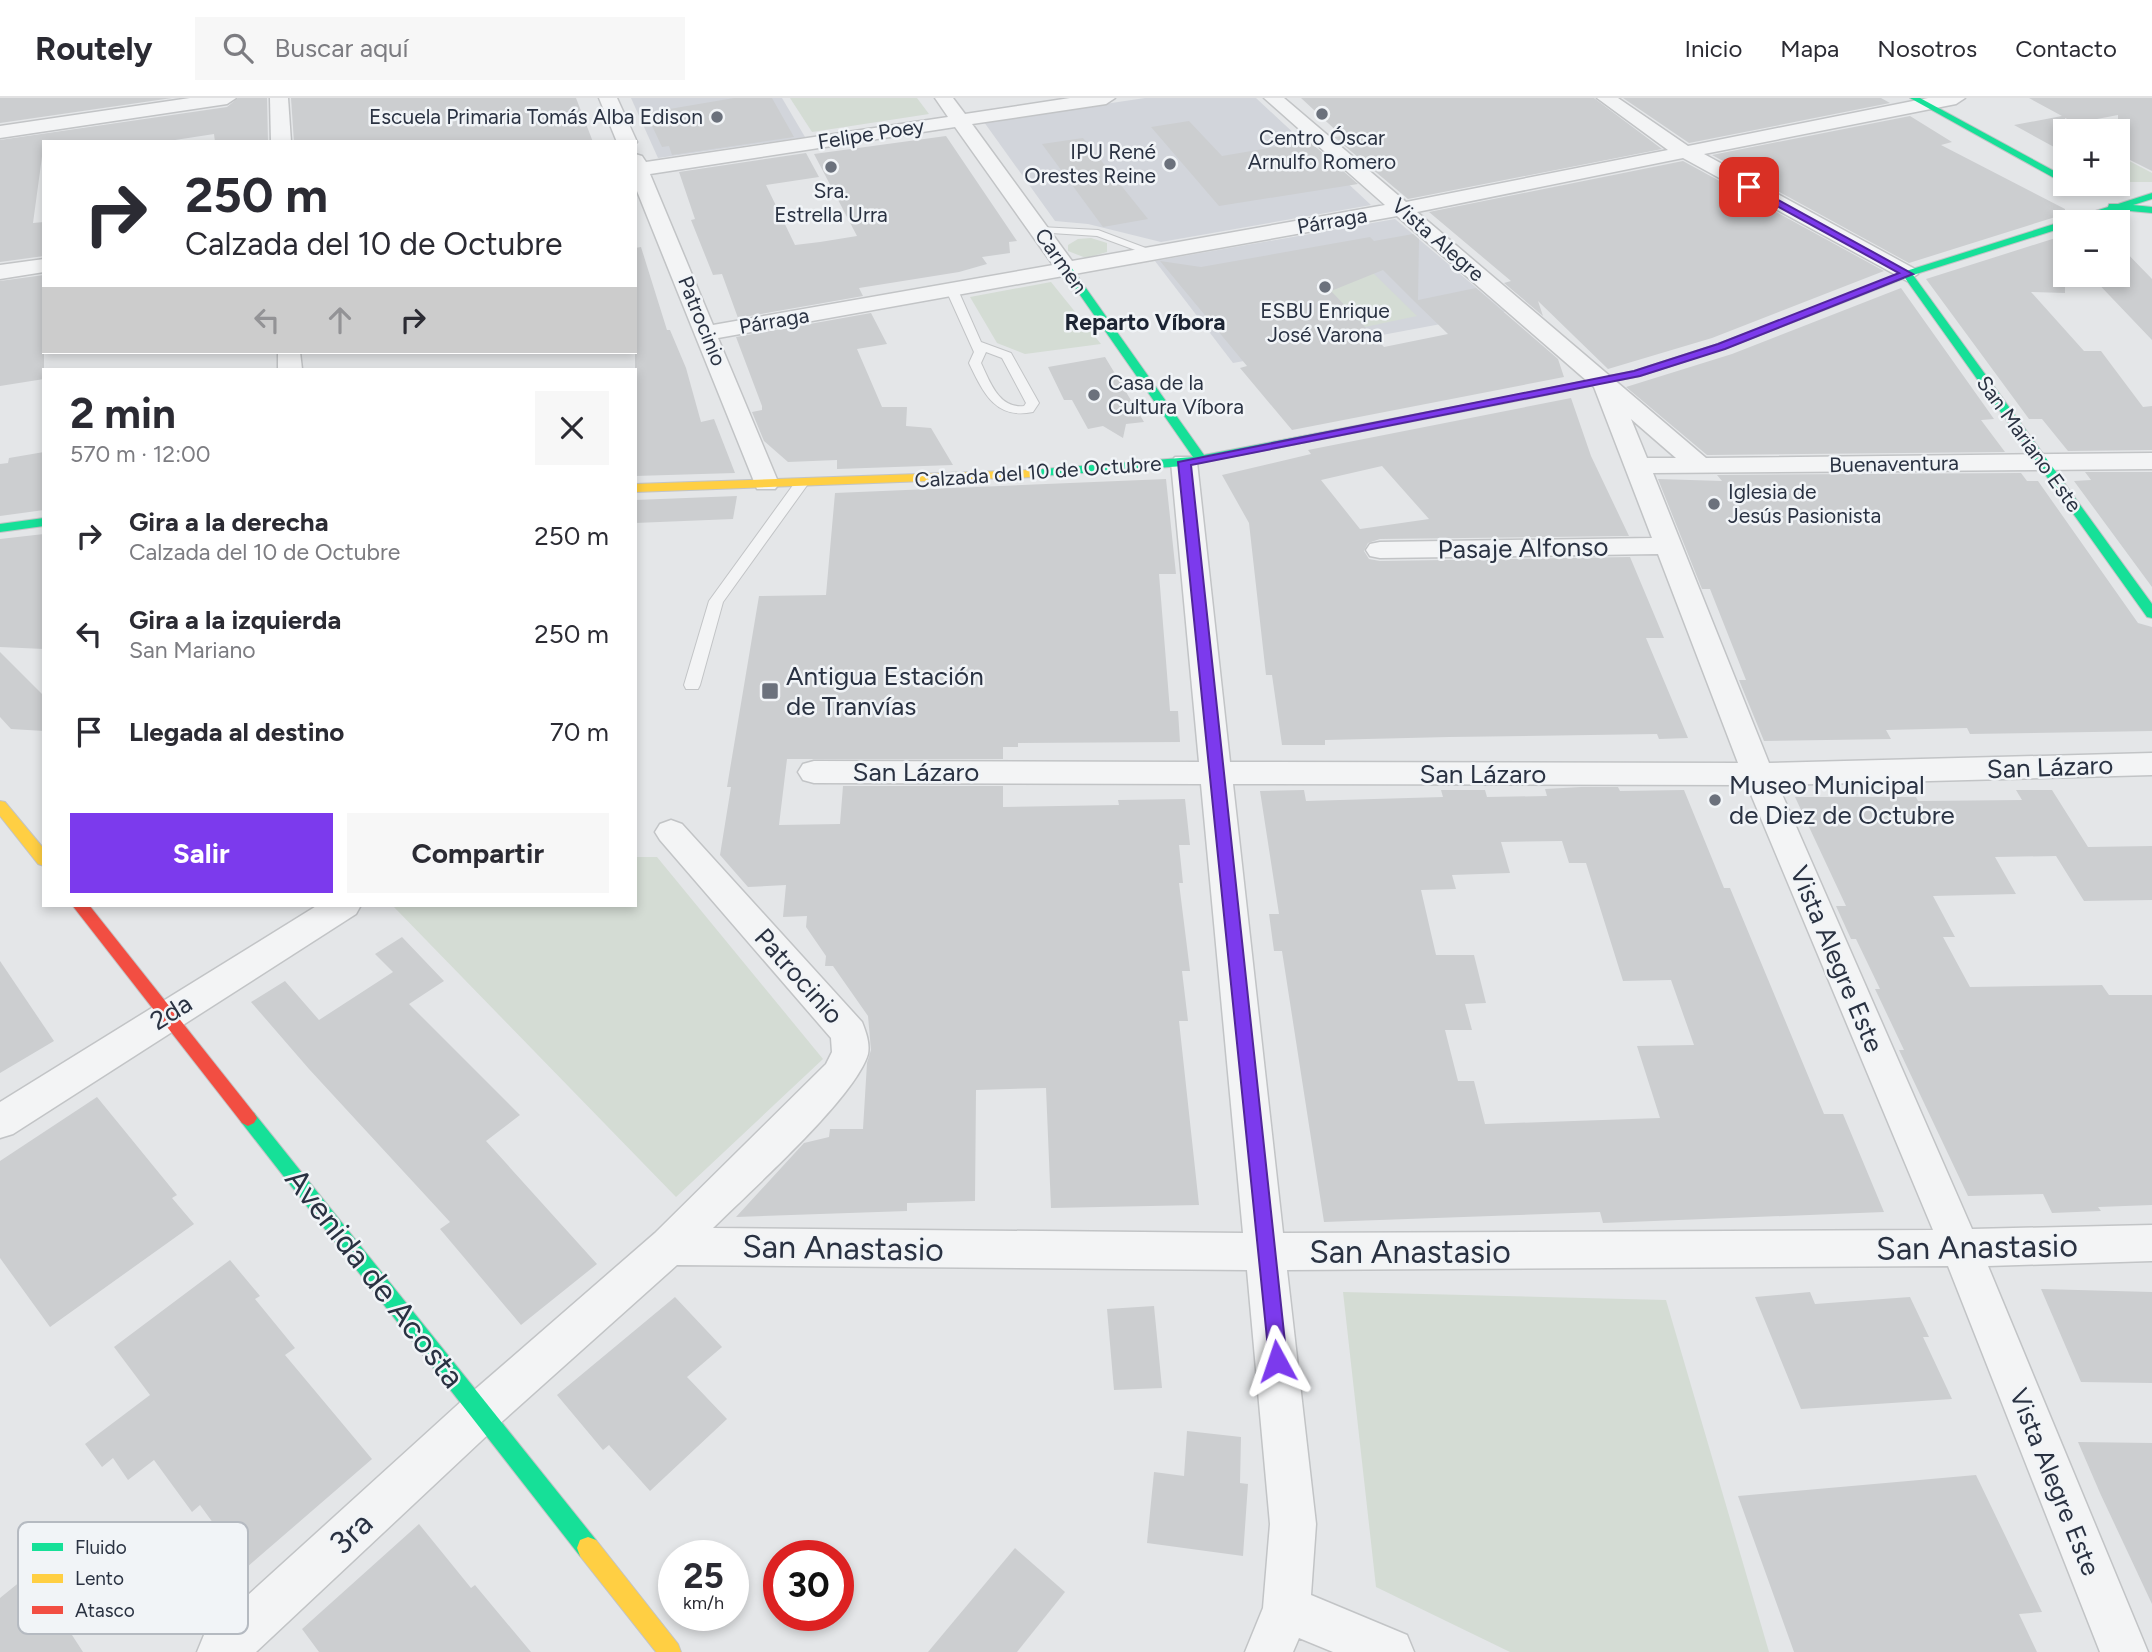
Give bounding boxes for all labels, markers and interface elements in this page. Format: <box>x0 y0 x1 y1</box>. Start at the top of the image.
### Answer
search box <box>195 17 685 80</box>
text: Routely <box>35 29 153 68</box>
icon: search <box>219 29 257 67</box>
text: Buscar aquí <box>275 32 408 64</box>
text: Inicio <box>1684 34 1742 63</box>
text: Mapa <box>1780 34 1839 63</box>
text: Nosotros <box>1877 34 1977 63</box>
text: Contacto <box>2015 34 2117 63</box>
place label: Escuela Primaria Tomás Alba Edison <box>369 104 703 129</box>
marker: Centro Óscar Arnulfo Romero <box>1314 106 1330 122</box>
marker: Escuela Primaria Tomás Alba Edison <box>709 109 725 125</box>
street label: Felipe Poey <box>816 113 926 154</box>
map controls <box>2053 119 2130 287</box>
button: + <box>2053 119 2130 196</box>
place label: Centro Óscar Arnulfo Romero <box>1248 125 1396 174</box>
place label: IPU René Orestes Reine <box>1024 139 1156 188</box>
marker: IPU René Orestes Reine <box>1162 156 1178 172</box>
pin <box>1719 157 1779 217</box>
marker: Sra. Estrella Urra <box>823 159 839 175</box>
text: 250 m <box>185 165 328 224</box>
icon: right <box>70 168 161 259</box>
icon: arrive <box>1730 168 1768 206</box>
place label: Sra. Estrella Urra <box>774 178 888 227</box>
street label: Vista Alegre <box>1387 193 1490 287</box>
street label: Párraga <box>1295 202 1369 239</box>
button: − <box>2053 210 2130 287</box>
street label: Carmen <box>1030 223 1093 298</box>
text: Calzada del 10 de Octubre <box>185 225 563 263</box>
street label: Patrocinio <box>673 272 732 369</box>
marker: ESBU Enrique José Varona <box>1317 279 1333 295</box>
place label: ESBU Enrique José Varona <box>1260 298 1390 347</box>
icon: left <box>248 301 286 339</box>
icon: ahead <box>321 301 359 339</box>
icon: right <box>394 301 432 339</box>
street label: Párraga <box>737 302 811 339</box>
district label: Reparto Víbora <box>1065 308 1225 336</box>
place label: Casa de la Cultura Víbora <box>1108 370 1244 419</box>
street label: San Mariano Este <box>1972 371 2087 517</box>
marker: Casa de la Cultura Víbora <box>1086 387 1102 403</box>
text: 2 min <box>70 388 176 439</box>
button: close <box>535 391 609 465</box>
text: 570 m · 12:00 <box>70 440 210 468</box>
street label: Calzada del 10 de Octubre <box>914 450 1162 493</box>
street label: Buenaventura <box>1829 450 1959 477</box>
place label: Iglesia de Jesús Pasionista <box>1728 479 1881 528</box>
marker: Iglesia de Jesús Pasionista <box>1706 496 1722 512</box>
text: Gira a la derecha <box>129 506 329 538</box>
icon: right <box>70 517 108 555</box>
text: 250 m <box>534 520 609 552</box>
street label: Pasaje Alfonso <box>1437 531 1609 565</box>
text: Calzada del 10 de Octubre <box>129 538 400 566</box>
text: Gira a la izquierda <box>129 604 341 636</box>
icon: left <box>70 615 108 653</box>
text: 250 m <box>534 618 609 650</box>
text: San Mariano <box>129 636 256 664</box>
place label: Antigua Estación de Tranvías <box>786 660 984 722</box>
marker: Antigua Estación de Tranvías <box>760 681 780 701</box>
icon: arrive <box>70 713 108 751</box>
text: Llegada al destino <box>129 716 344 748</box>
text: 70 m <box>550 716 609 748</box>
street label: San Lázaro <box>1986 749 2114 785</box>
street label: San Lázaro <box>853 756 979 788</box>
street label: San Lázaro <box>1420 758 1546 790</box>
place label: Museo Municipal de Diez de Octubre <box>1729 769 1955 831</box>
marker: Museo Municipal de Diez de Octubre <box>1707 792 1723 808</box>
button: Salir <box>70 813 333 893</box>
button: Compartir <box>347 813 609 893</box>
street label: Vista Alegre Este <box>1783 861 1891 1057</box>
street label: Patrocinio <box>748 922 850 1030</box>
street label: 2da <box>144 987 198 1037</box>
street label: Avenida de Acosta <box>278 1161 472 1395</box>
street label: San Anastasio <box>1876 1226 2078 1268</box>
street label: San Anastasio <box>742 1227 944 1269</box>
street label: San Anastasio <box>1309 1233 1511 1271</box>
position arrow <box>1240 1324 1314 1398</box>
street label: Vista Alegre Este <box>2003 1384 2107 1580</box>
street label: 3ra <box>322 1504 380 1562</box>
legend <box>18 1522 248 1634</box>
text: Fluido <box>75 1536 127 1559</box>
speed limit sign: 30 <box>763 1540 854 1631</box>
text: 25 <box>683 1555 724 1597</box>
text: Lento <box>75 1567 124 1590</box>
text: km/h <box>683 1592 724 1614</box>
text: Atasco <box>75 1599 135 1622</box>

